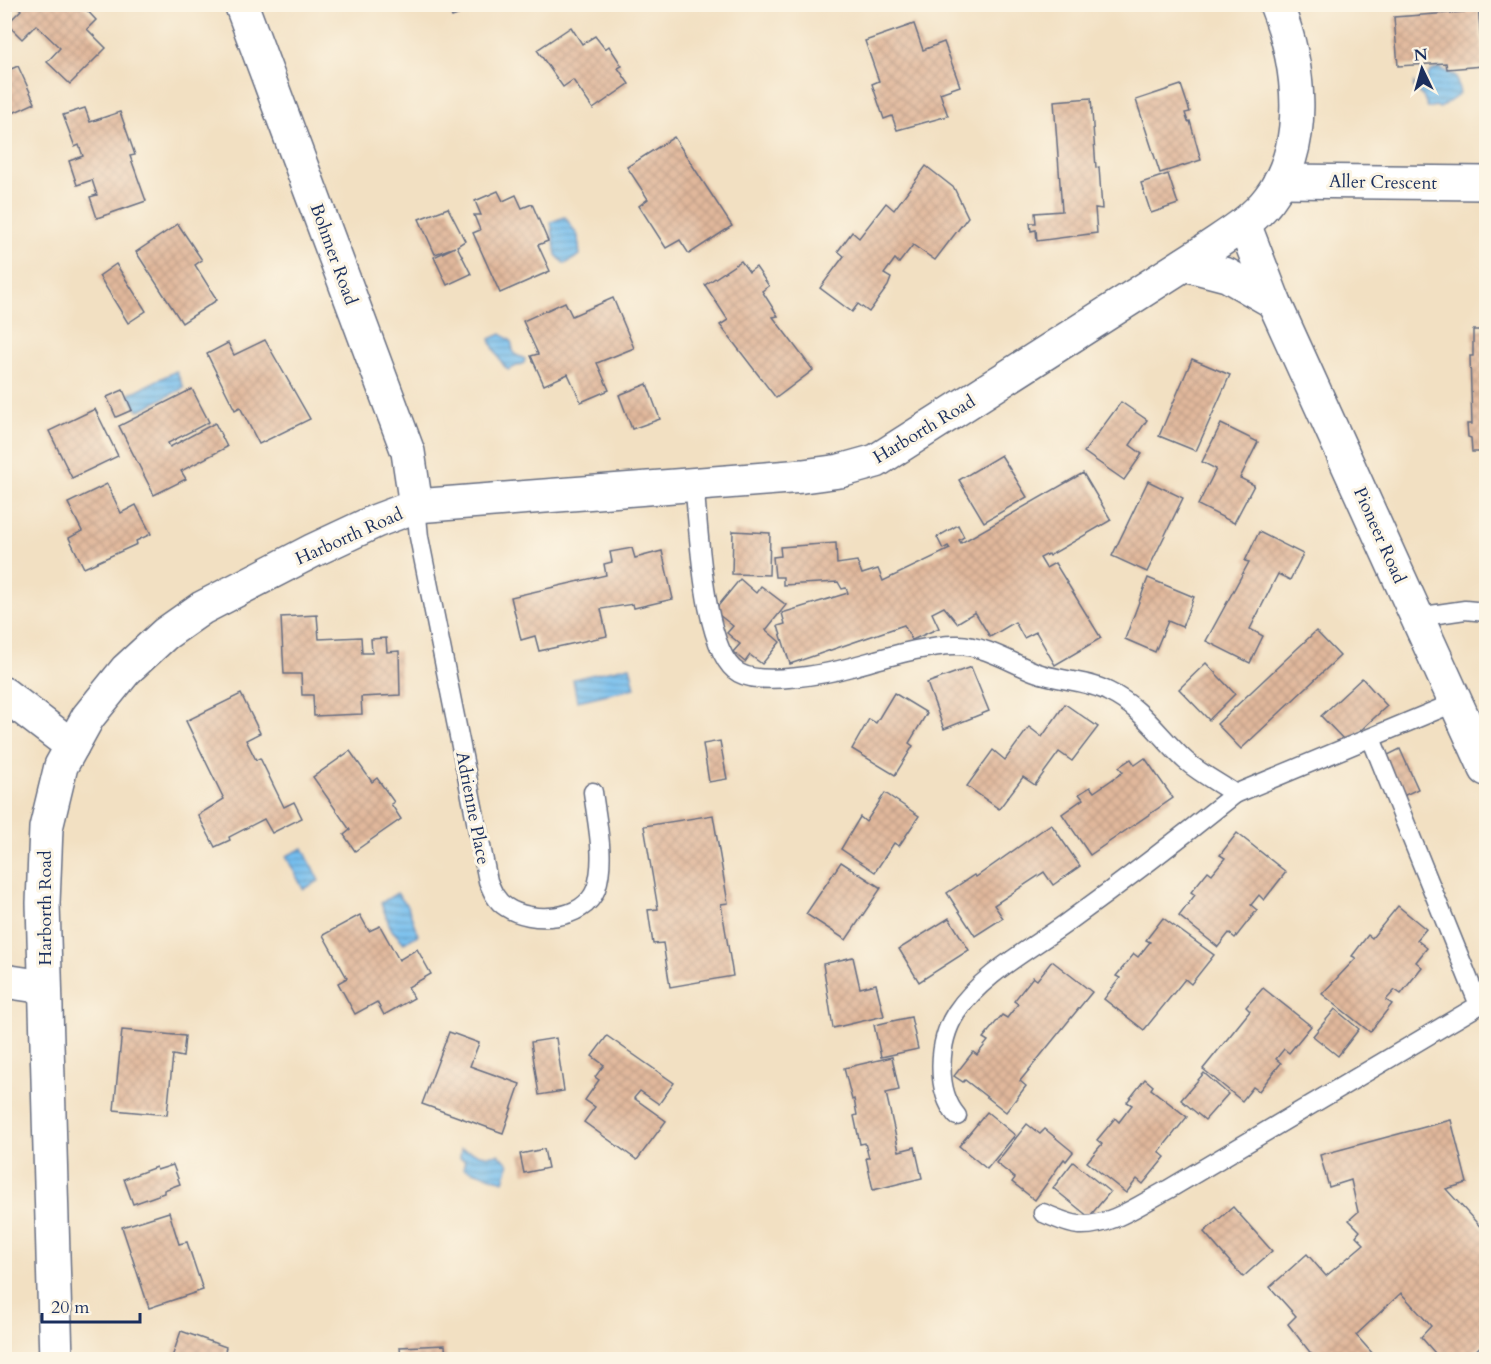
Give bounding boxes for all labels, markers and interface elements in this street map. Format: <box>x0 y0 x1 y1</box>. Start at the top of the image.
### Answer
north arrow <box>1392 39 1452 99</box>
text: N <box>1413 43 1429 67</box>
street label: Aller Crescent <box>1329 169 1438 196</box>
street label: Bohmer Road <box>304 200 364 309</box>
street label: Harborth Road <box>868 389 980 470</box>
street label: Pioneer Road <box>1347 483 1412 588</box>
street label: Harborth Road <box>291 501 407 571</box>
street label: Adrienne Place <box>449 749 496 867</box>
street label: Harborth Road <box>33 850 58 966</box>
scale bar <box>42 1286 140 1324</box>
text: 20 m <box>51 1295 90 1320</box>

